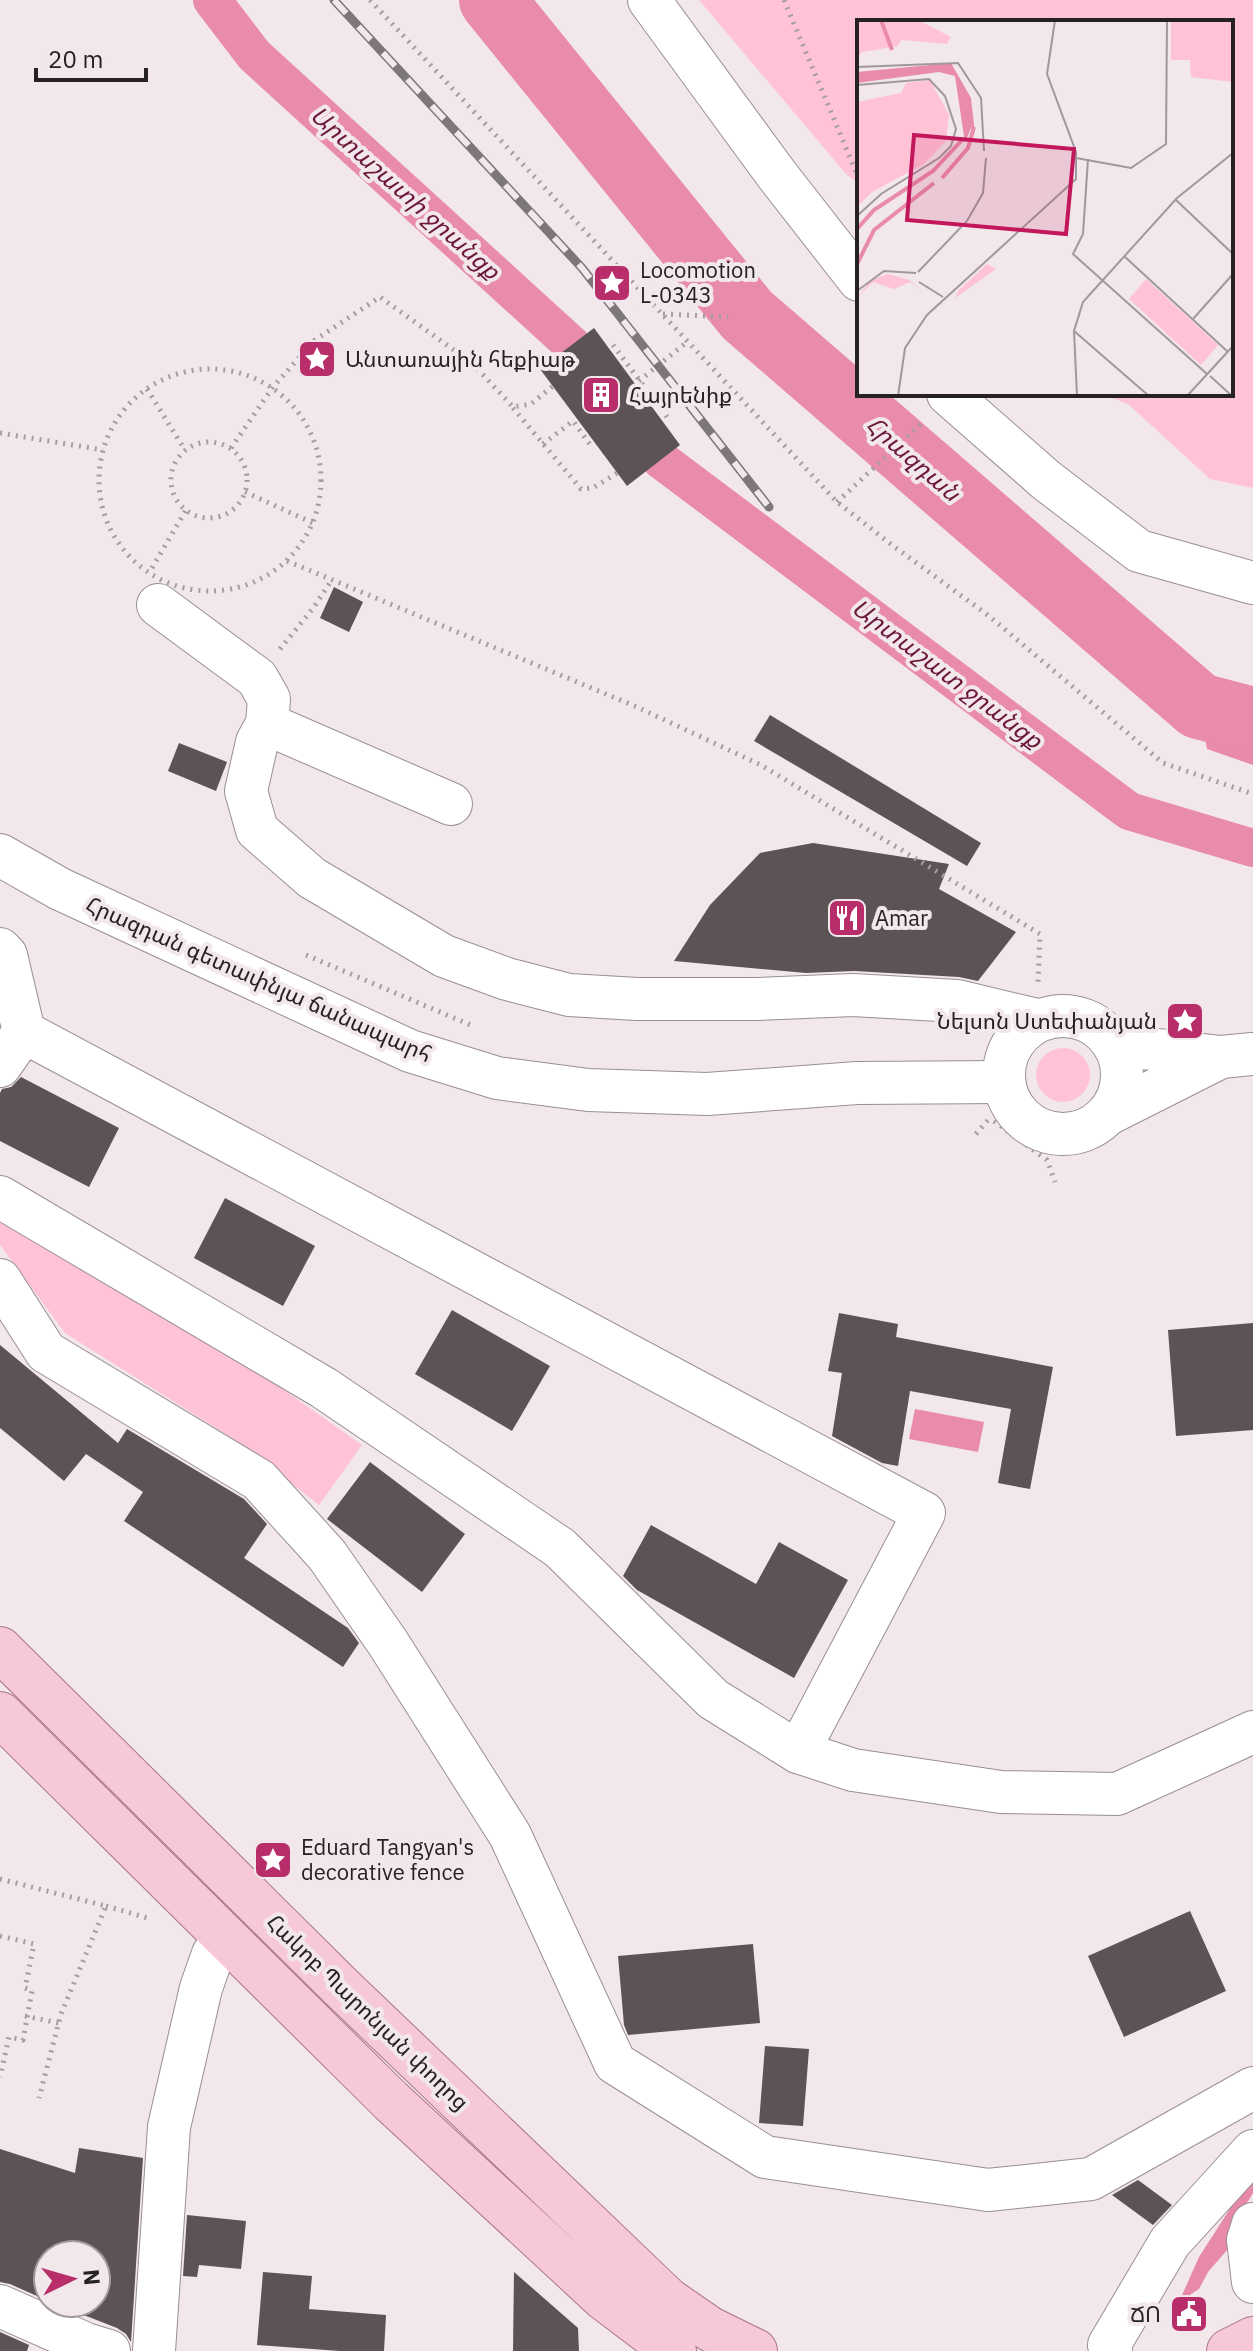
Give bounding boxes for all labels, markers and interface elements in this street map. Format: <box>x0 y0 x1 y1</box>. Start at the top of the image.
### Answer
inset map <box>857 20 1233 396</box>
scale bar <box>36 32 146 82</box>
text: 20 m <box>48 43 103 75</box>
water label: Արտաշատի ջրանցք <box>304 98 509 287</box>
place label: Locomotion L-0343 <box>640 255 756 309</box>
place icon: Locomotion L-0343 <box>591 262 633 304</box>
place icon: Անտառային հեքիաթ <box>296 338 338 380</box>
place label: Անտառային հեքիաթ <box>345 344 575 373</box>
building icon: Հայրենիք <box>580 374 622 416</box>
place label: Հայրենիք <box>629 380 732 409</box>
water label: Հրազդան <box>860 408 969 509</box>
water label: Արտաշատ ջրանցք <box>846 591 1051 756</box>
street label: Հրազդան գետափնյա ճանապարհ <box>82 889 437 1068</box>
restaurant icon: Amar <box>826 897 868 939</box>
place label: Amar <box>875 903 928 932</box>
place icon: Նելսոն Ստեփանյան <box>1164 1000 1206 1042</box>
place label: Նելսոն Ստեփանյան <box>937 1006 1157 1035</box>
place label: Eduard Tangyan's decorative fence <box>301 1832 474 1886</box>
place icon: Eduard Tangyan's decorative fence <box>252 1839 294 1881</box>
street label: Հակոբ Պարոնյան փողոց <box>261 1907 476 2116</box>
north arrow <box>32 2239 112 2319</box>
text: N <box>77 2268 108 2286</box>
public building icon: ՃՈ <box>1168 2293 1210 2335</box>
place label: ՃՈ <box>1130 2299 1161 2328</box>

